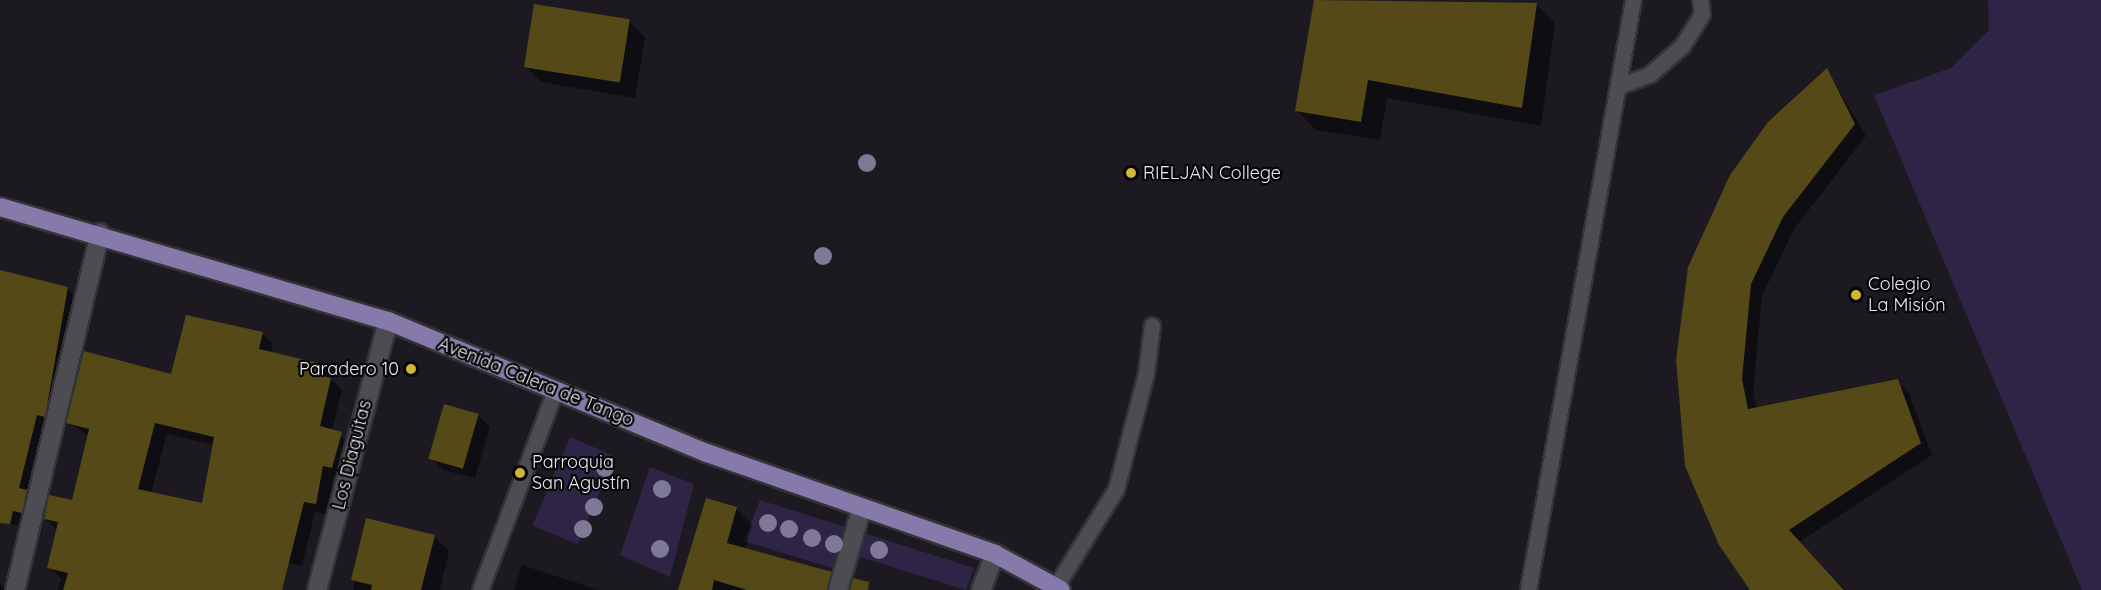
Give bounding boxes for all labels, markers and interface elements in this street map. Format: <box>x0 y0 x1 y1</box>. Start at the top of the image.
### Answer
place label: RIELJAN College <box>1143 162 1281 184</box>
marker: RIELJAN College <box>1124 166 1138 180</box>
place label: Colegio La Misión <box>1868 274 1946 316</box>
marker: Colegio La Misión <box>1849 288 1863 302</box>
street label: Avenida Calera de Tango <box>435 333 637 431</box>
place label: Paradero 10 <box>299 358 399 380</box>
marker: Paradero 10 <box>404 362 418 376</box>
street label: Los Diaguitas <box>328 398 376 512</box>
place label: Parroquia San Agustín <box>532 452 630 494</box>
marker: Parroquia San Agustín <box>513 466 527 480</box>

